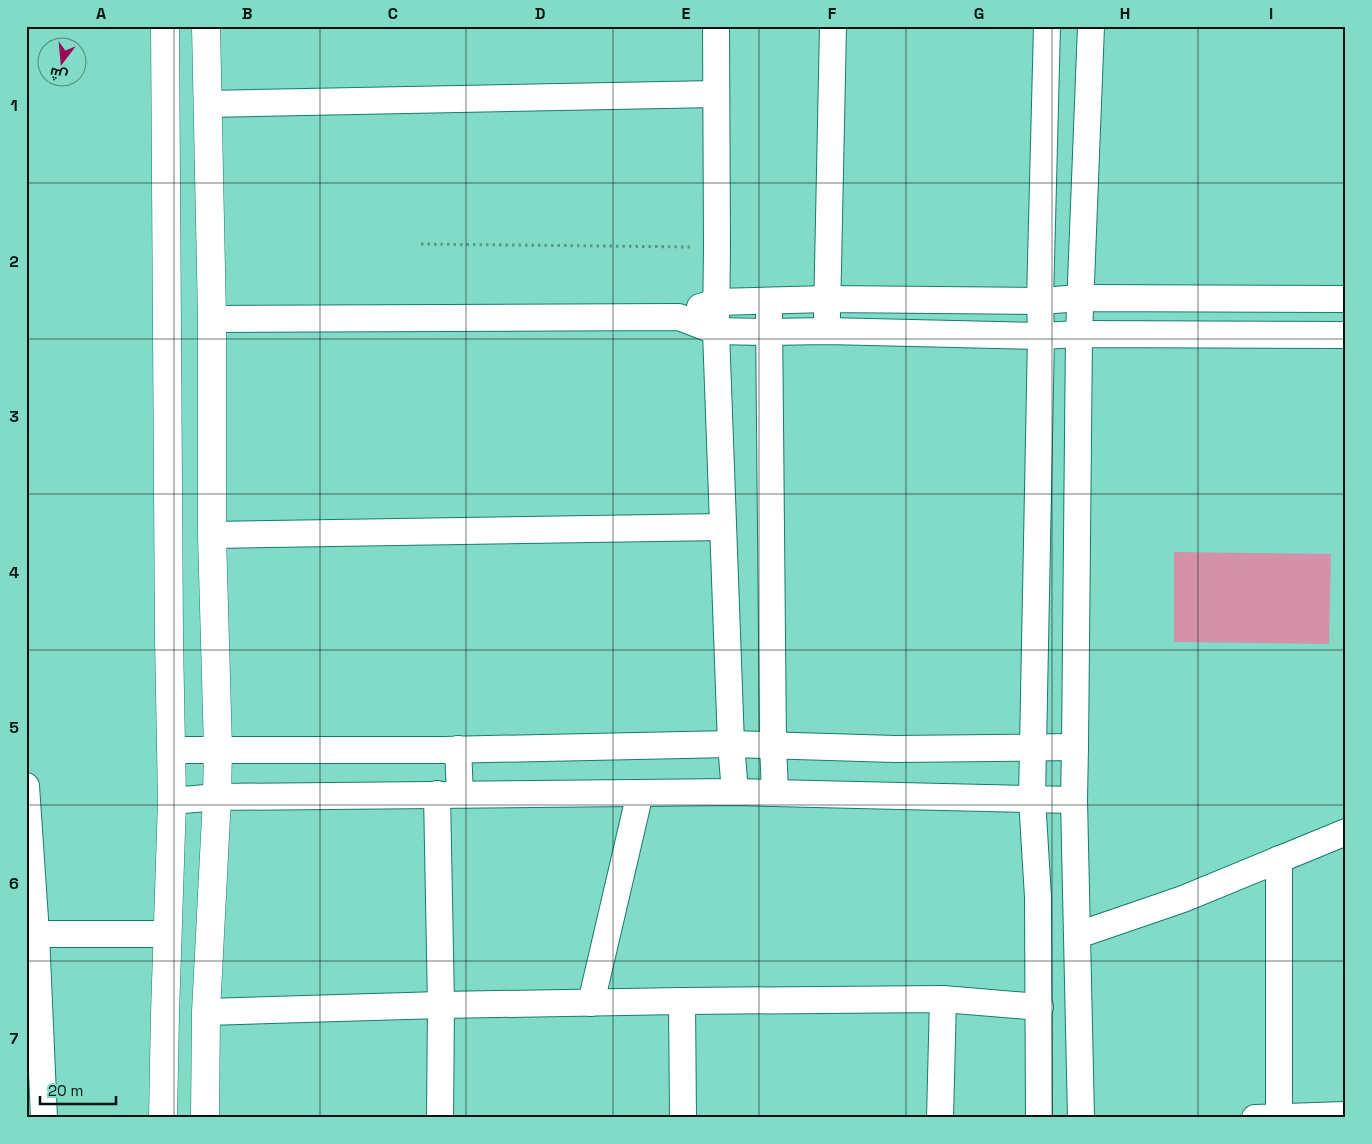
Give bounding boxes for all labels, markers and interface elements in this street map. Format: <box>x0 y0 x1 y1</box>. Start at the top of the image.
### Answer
text: A <box>96 3 106 24</box>
text: B <box>242 3 252 24</box>
text: C <box>388 3 398 24</box>
text: D <box>535 3 545 24</box>
text: E <box>682 3 691 24</box>
text: F <box>828 3 837 24</box>
text: G <box>974 3 984 24</box>
text: H <box>1120 3 1130 24</box>
text: I <box>1269 3 1273 24</box>
north arrow <box>38 38 88 88</box>
text: ش <box>47 63 70 86</box>
text: 1 <box>10 95 18 116</box>
text: 2 <box>9 251 19 272</box>
text: 3 <box>9 406 19 427</box>
text: 4 <box>9 562 19 583</box>
text: 5 <box>9 717 19 738</box>
text: 6 <box>9 873 19 894</box>
text: 7 <box>10 1028 19 1049</box>
scale bar <box>40 1074 116 1106</box>
text: 20 m <box>48 1081 83 1100</box>

